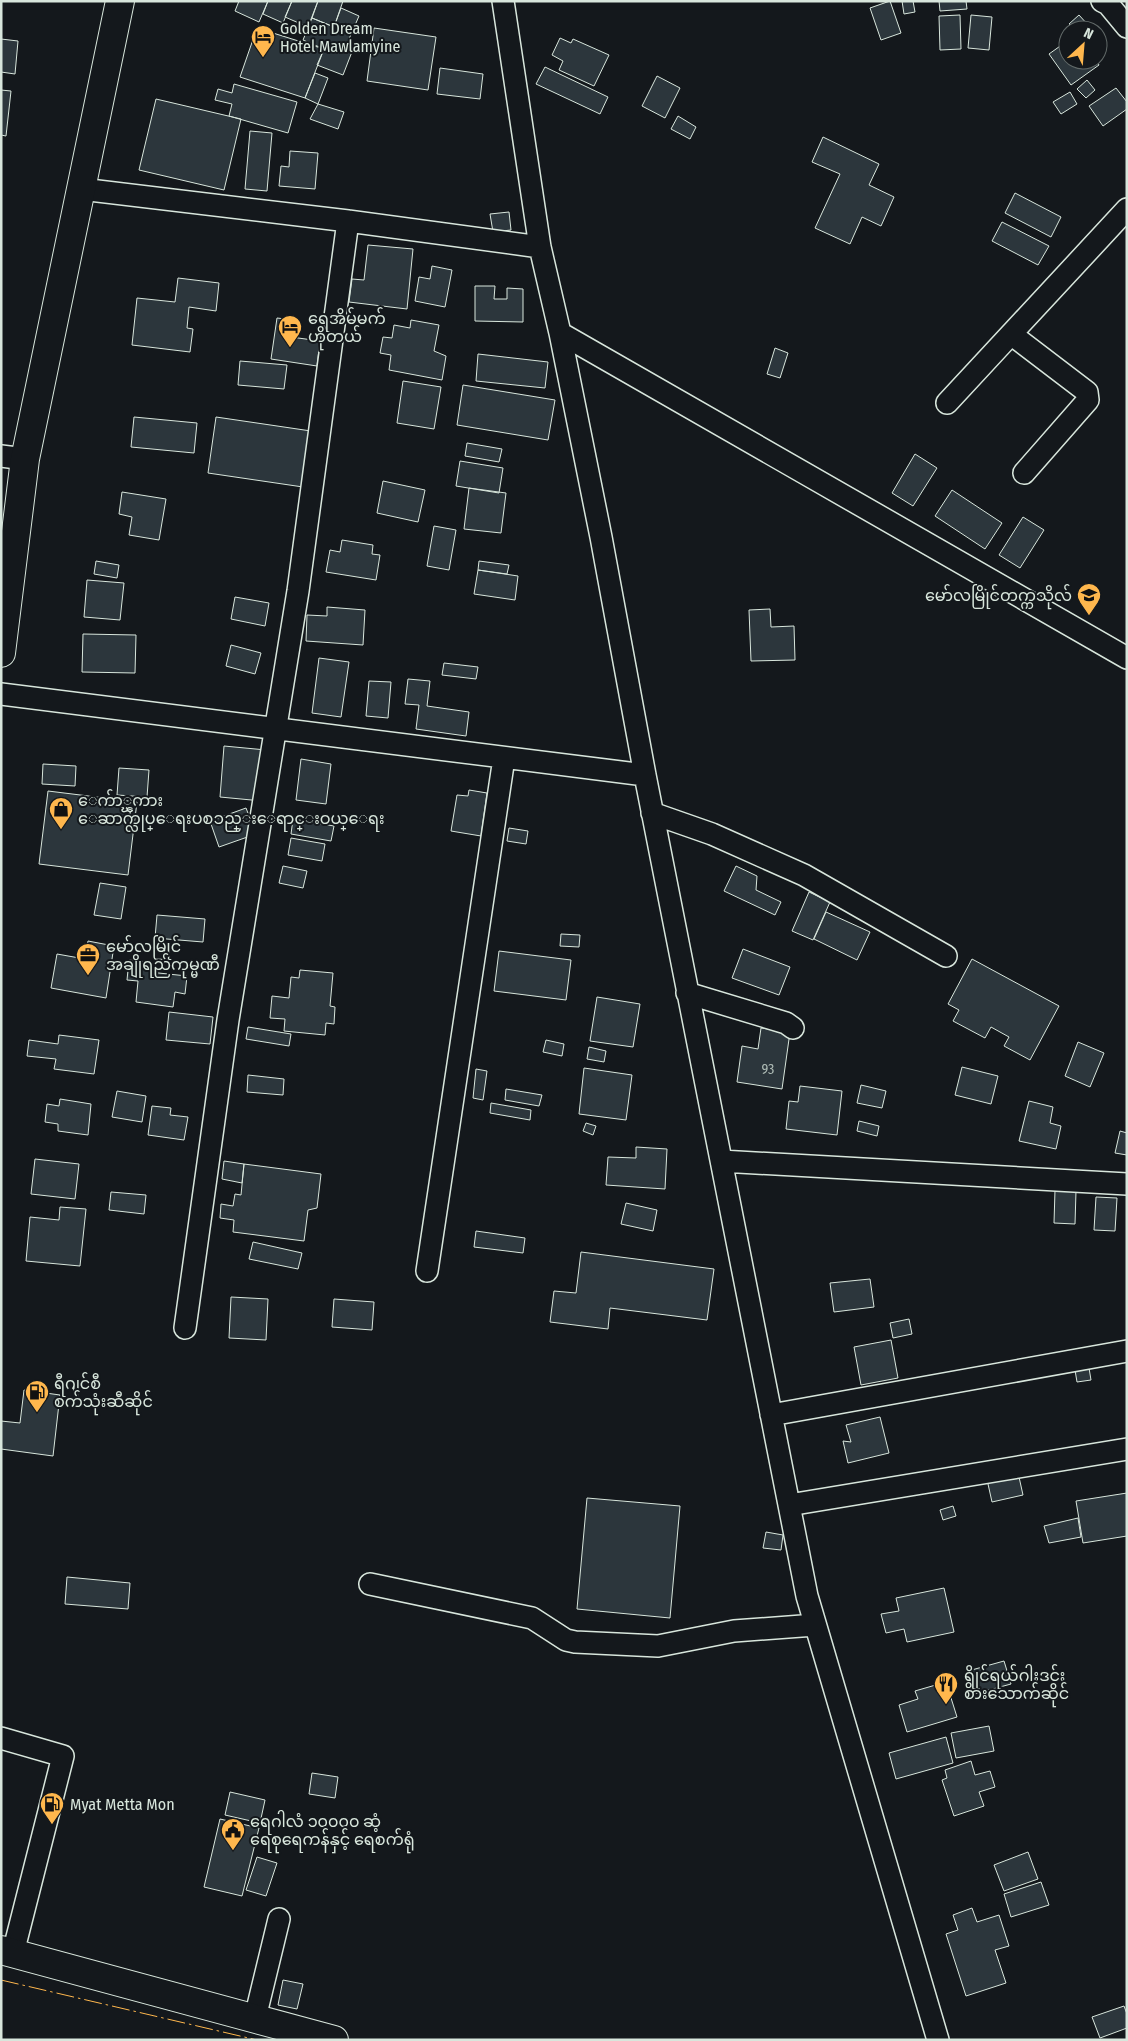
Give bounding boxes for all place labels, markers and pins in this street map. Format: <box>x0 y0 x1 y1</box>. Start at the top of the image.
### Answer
place label: Golden Dream Hotel Mawlamyine <box>280 19 400 56</box>
hotel icon: Golden Dream Hotel Mawlamyine <box>250 24 276 58</box>
place label: ရွှေအိမ်မက် ဟိုတယ် <box>308 307 386 351</box>
hotel icon: ရွှေအိမ်မက် ဟိုတယ် <box>277 314 303 348</box>
school or university icon: မော်လမြိုင်တက္ကသိုလ် <box>1076 582 1102 616</box>
place label: မော်လမြိုင်တက္ကသိုလ် <box>925 584 1072 610</box>
place label: ေက်ာ္ၾကား ေဆာက္လုပ္ေရးပစၥည္းေရာင္းဝယ္ေရး <box>78 789 385 832</box>
shop icon: ေက်ာ္ၾကား ေဆာက္လုပ္ေရးပစၥည္းေရာင္းဝယ္ေရး <box>48 796 74 830</box>
place label: မော်လမြိုင် အချိုရည်ကုမ္မဏီ <box>106 935 220 979</box>
office icon: မော်လမြိုင် အချိုရည်ကုမ္မဏီ <box>75 942 101 976</box>
place label: ရီဂျင်စီ စက်သုံးဆီဆိုင် <box>54 1372 153 1416</box>
fuel station icon: ရီဂျင်စီ စက်သုံးဆီဆိုင် <box>24 1379 50 1413</box>
place label: ရွိုင်ရယ်ဂါးဒင်း စားသောက်ဆိုင် <box>964 1664 1069 1708</box>
restaurant icon: ရွိုင်ရယ်ဂါးဒင်း စားသောက်ဆိုင် <box>933 1671 959 1705</box>
fuel station icon: Myat Metta Mon <box>39 1791 65 1825</box>
place label: Myat Metta Mon <box>70 1795 175 1814</box>
place label: ရေဂါလံ ၁၀၀၀၀ ဆံ့ ရေစုရေကန်နှင့် ရေစက်ရုံ <box>250 1810 415 1854</box>
public building icon: ရေဂါလံ ၁၀၀၀၀ ဆံ့ ရေစုရေကန်နှင့် ရေစက်ရုံ <box>220 1817 246 1851</box>

